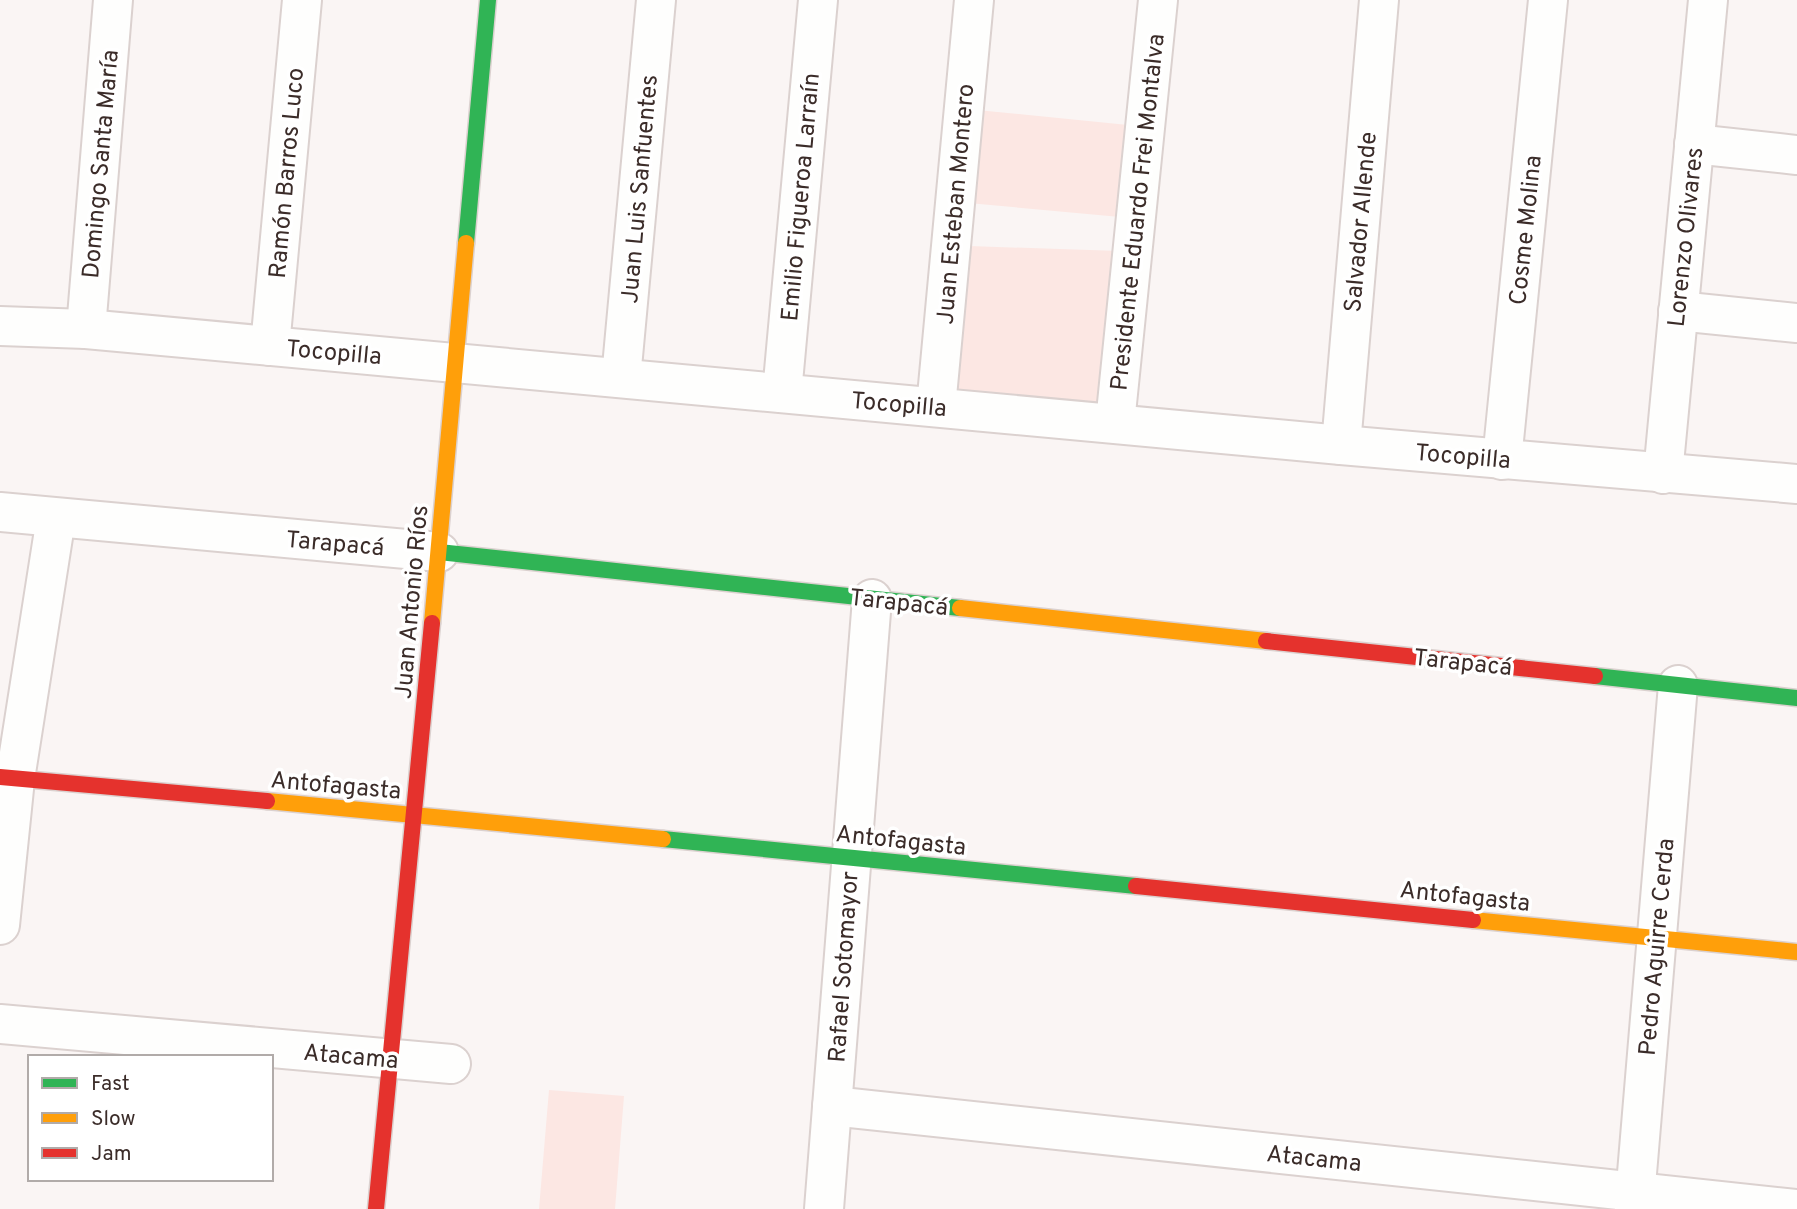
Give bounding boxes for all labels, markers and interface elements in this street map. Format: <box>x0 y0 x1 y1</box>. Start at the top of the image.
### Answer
street label: Presidente Eduardo Frei Montalva <box>1105 32 1173 392</box>
street label: Domingo Santa María <box>77 49 127 280</box>
street label: Ramón Barros Luco <box>264 67 312 280</box>
street label: Emilio Figueroa Larraín <box>776 72 828 323</box>
street label: Juan Luis Sanfuentes <box>616 74 666 305</box>
street label: Juan Esteban Montero <box>932 83 982 326</box>
street label: Salvador Allende <box>1339 131 1385 314</box>
street label: Lorenzo Olivares <box>1663 146 1711 328</box>
street label: Cosme Molina <box>1504 154 1550 307</box>
street label: Tocopilla <box>285 335 383 373</box>
street label: Tocopilla <box>850 387 948 425</box>
street label: Tocopilla <box>1414 439 1512 477</box>
street label: Juan Antonio Ríos <box>390 504 436 700</box>
street label: Tarapacá <box>284 526 385 564</box>
street label: Tarapacá <box>848 584 949 624</box>
street label: Tarapacá <box>1412 644 1513 684</box>
street label: Antofagasta <box>269 766 402 808</box>
street label: Antofagasta <box>834 820 968 864</box>
street label: Pedro Aguirre Cerda <box>1634 837 1682 1057</box>
street label: Rafael Sotomayor <box>823 871 867 1064</box>
street label: Antofagasta <box>1398 876 1532 920</box>
street label: Atacama <box>302 1039 400 1077</box>
legend <box>28 1055 273 1181</box>
text: Fast <box>91 1071 130 1098</box>
text: Slow <box>91 1106 136 1133</box>
street label: Atacama <box>1265 1140 1363 1180</box>
text: Jam <box>91 1141 132 1168</box>

